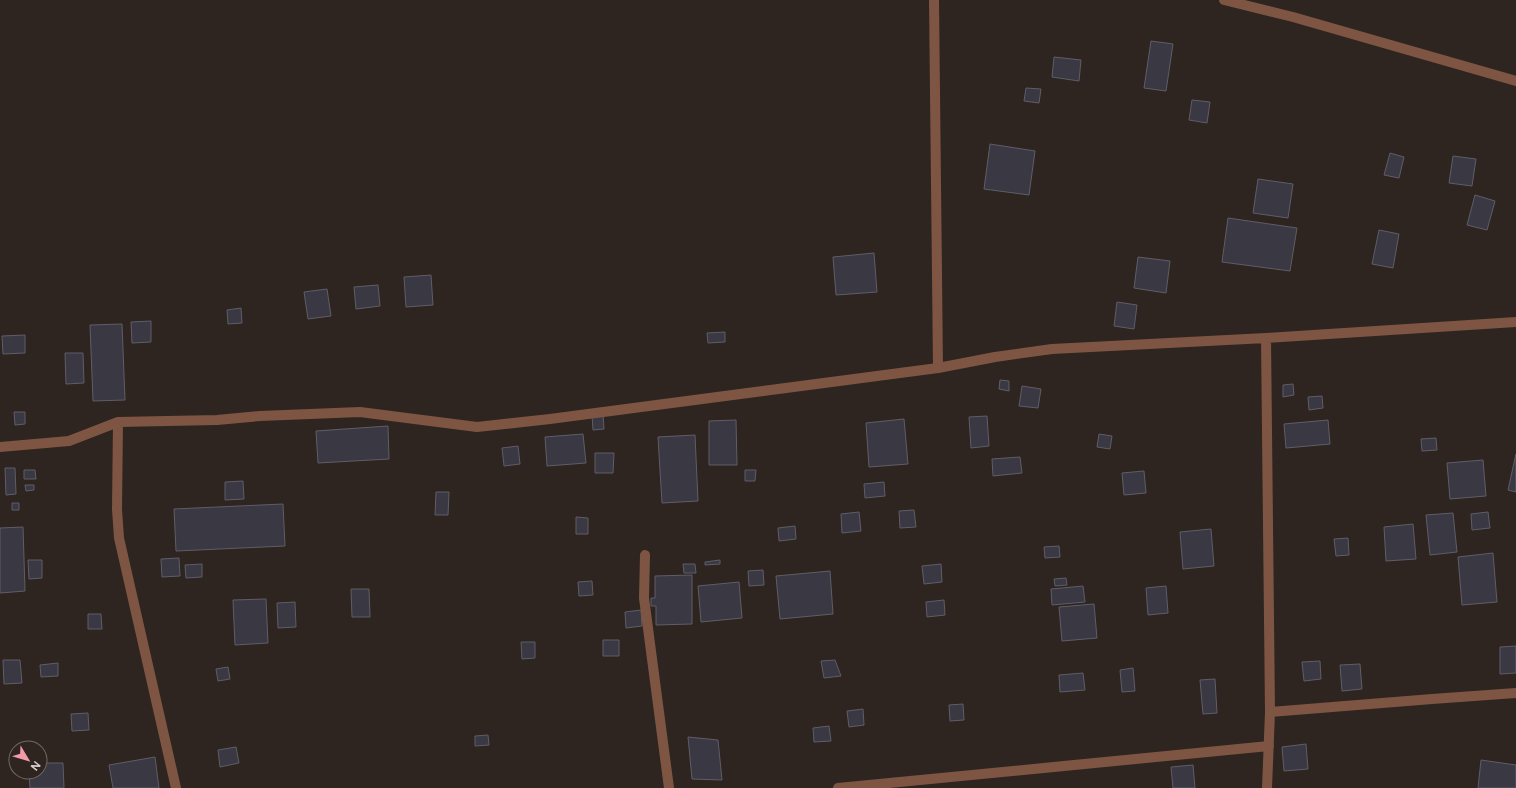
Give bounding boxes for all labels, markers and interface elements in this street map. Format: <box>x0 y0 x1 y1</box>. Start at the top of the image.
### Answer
north arrow <box>8 740 48 780</box>
text: N <box>28 758 43 773</box>

